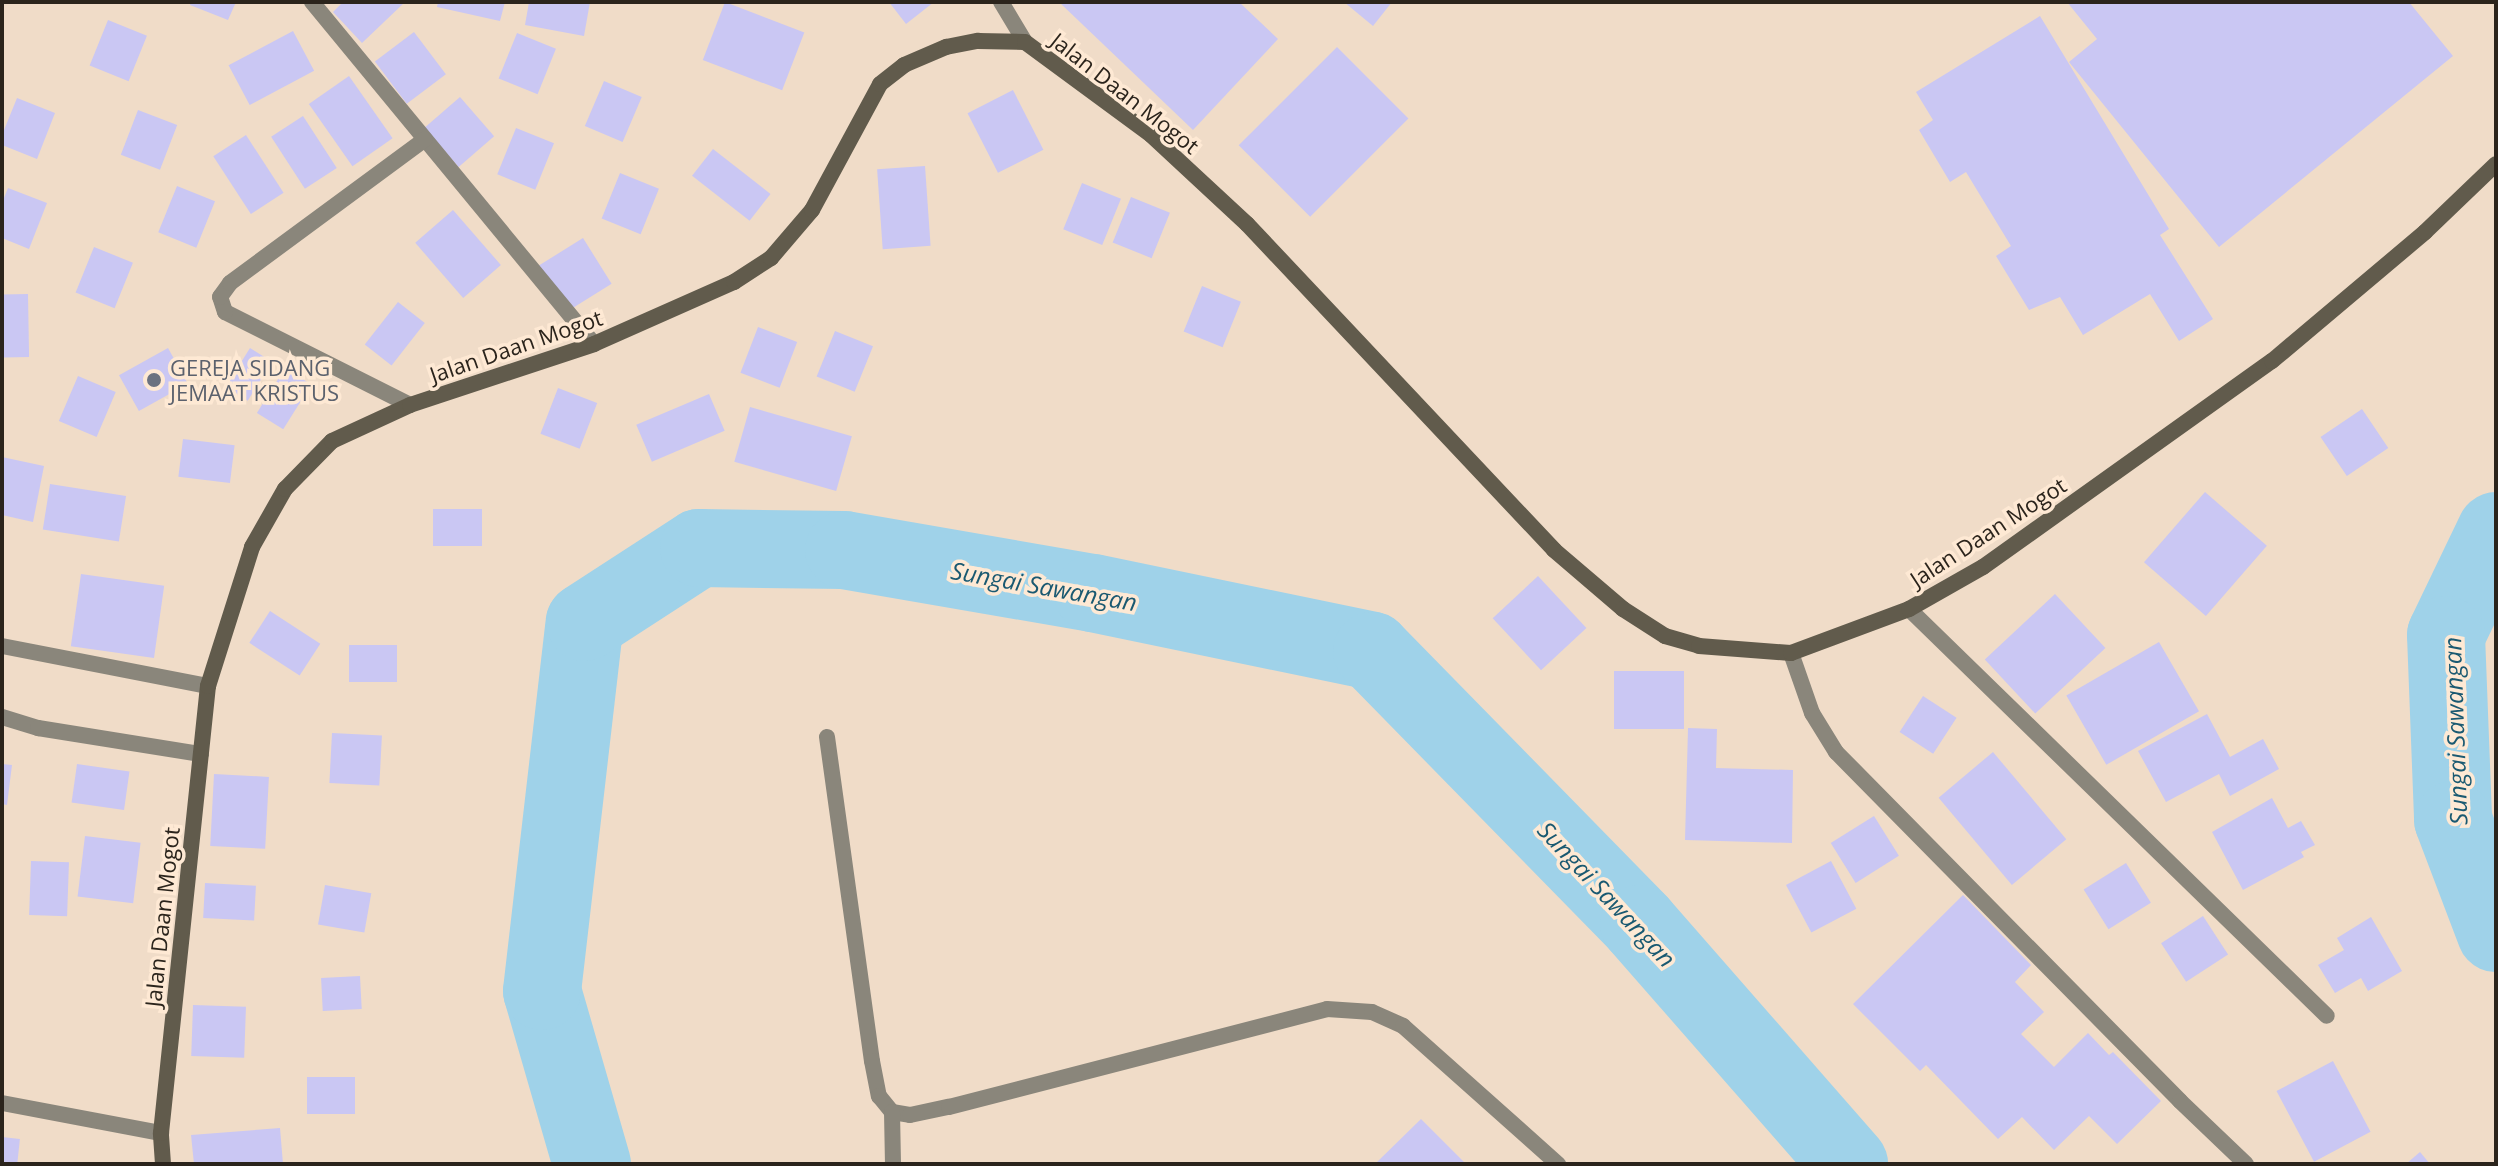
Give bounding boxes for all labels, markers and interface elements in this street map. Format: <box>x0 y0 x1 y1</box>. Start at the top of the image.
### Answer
street label: Jalan Daan Mogot <box>1046 27 1204 159</box>
street label: Jalan Daan Mogot <box>426 304 606 388</box>
place label: GEREJA SIDANG JEMAAT KRISTUS <box>170 354 339 406</box>
marker: GEREJA SIDANG JEMAAT KRISTUS <box>145 371 163 389</box>
street label: Jalan Daan Mogot <box>1905 472 2071 592</box>
water label: Sungai Sawangan <box>949 555 1139 617</box>
water label: Sungai Sawangan <box>2437 636 2473 826</box>
water label: Sungai Sawangan <box>1532 815 1682 973</box>
street label: Jalan Daan Mogot <box>139 826 185 1008</box>

